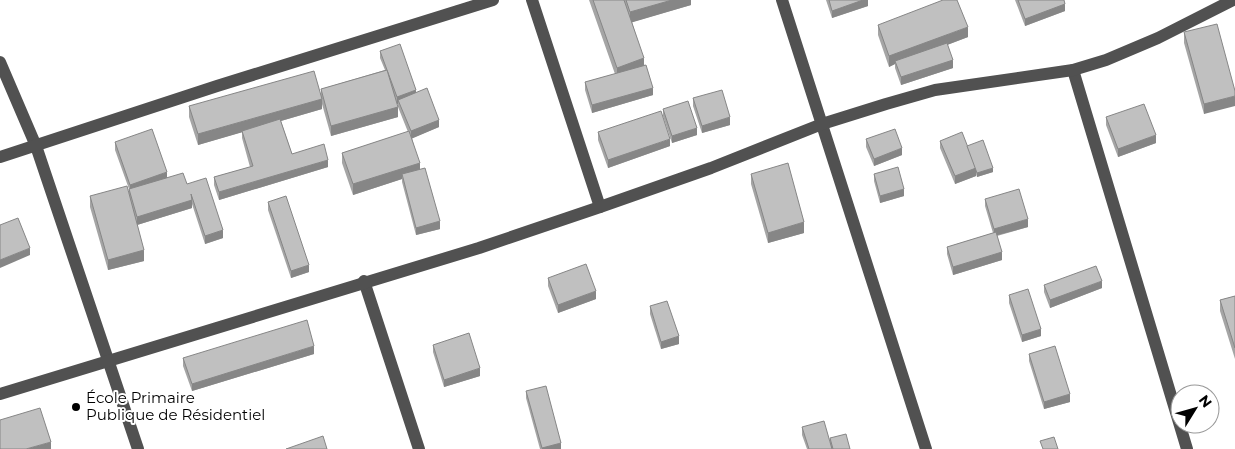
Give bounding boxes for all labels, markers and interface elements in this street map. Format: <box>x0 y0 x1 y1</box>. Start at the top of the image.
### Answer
north arrow <box>1170 384 1220 434</box>
place label: École Primaire Publique de Résidentiel <box>86 388 265 424</box>
text: N <box>1195 391 1216 411</box>
marker: École Primaire Publique de Résidentiel <box>70 401 82 413</box>

